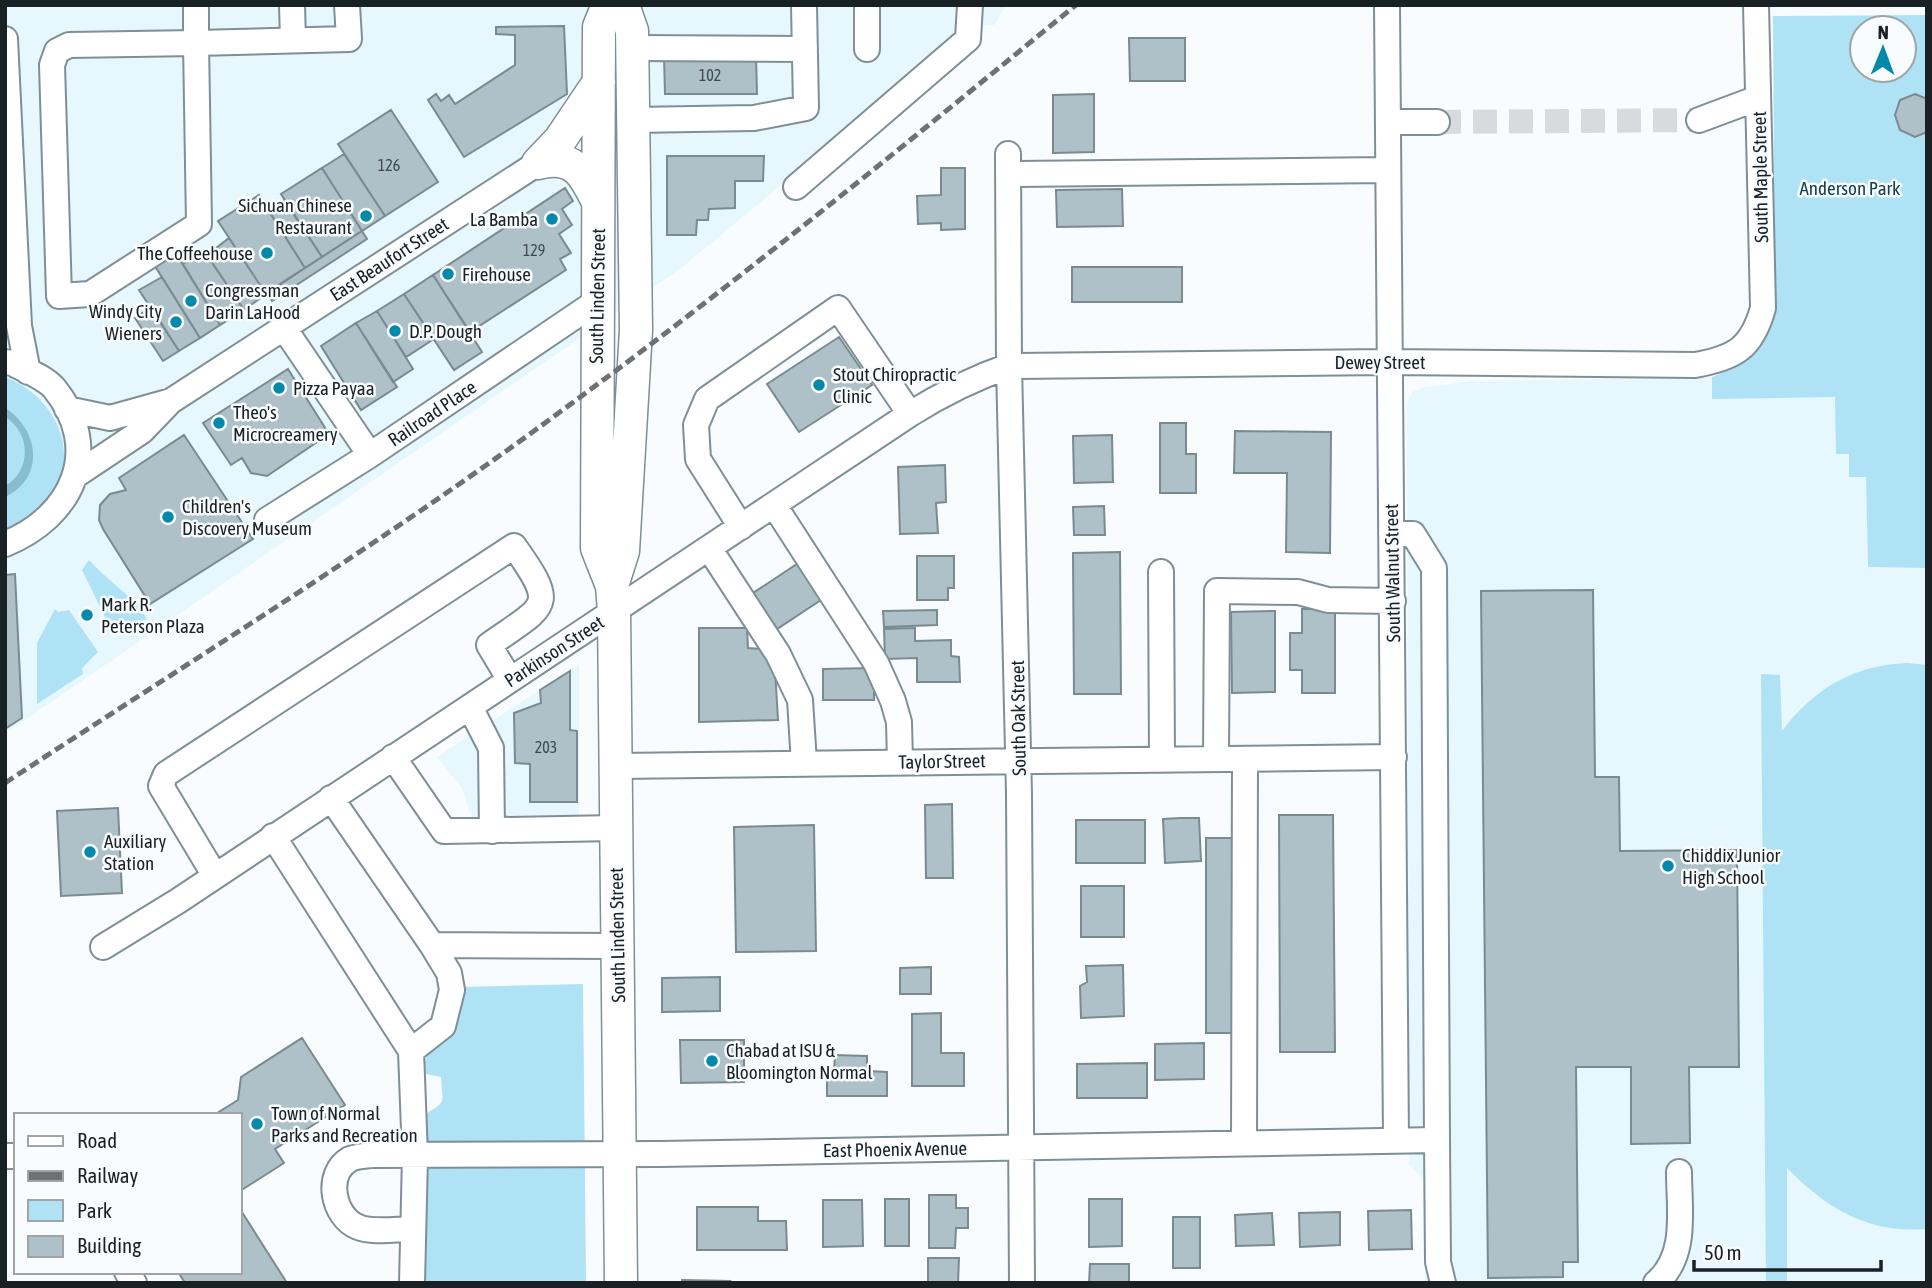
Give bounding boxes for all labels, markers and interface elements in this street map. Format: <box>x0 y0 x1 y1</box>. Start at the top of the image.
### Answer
north arrow <box>1848 14 1918 84</box>
text: N <box>1877 21 1889 43</box>
house number: 102 <box>699 66 721 84</box>
street label: South Maple Street <box>1748 111 1772 243</box>
house number: 126 <box>378 156 400 174</box>
park label: Anderson Park <box>1800 177 1901 199</box>
place label: Sichuan Chinese Restaurant <box>238 194 352 238</box>
marker: Sichuan Chinese Restaurant <box>358 208 374 224</box>
place label: La Bamba <box>470 208 538 230</box>
marker: La Bamba <box>544 211 560 227</box>
street label: East Beaufort Street <box>326 213 452 305</box>
street label: South Linden Street <box>585 228 609 364</box>
house number: 129 <box>523 241 545 259</box>
place label: The Coffeehouse <box>137 242 253 264</box>
marker: The Coffeehouse <box>259 245 275 261</box>
place label: Firehouse <box>462 263 531 285</box>
marker: Firehouse <box>440 266 456 282</box>
place label: Congressman Darin LaHood <box>205 279 300 323</box>
marker: Congressman Darin LaHood <box>183 293 199 309</box>
place label: Windy City Wieners <box>89 300 162 344</box>
marker: Windy City Wieners <box>168 314 184 330</box>
place label: D.P. Dough <box>409 320 482 342</box>
marker: D.P. Dough <box>387 323 403 339</box>
street label: Dewey Street <box>1335 351 1425 373</box>
place label: Stout Chiropractic Clinic <box>833 363 957 407</box>
street label: Railroad Place <box>384 375 480 451</box>
place label: Pizza Payaa <box>293 377 375 399</box>
marker: Stout Chiropractic Clinic <box>811 377 827 393</box>
marker: Pizza Payaa <box>271 380 287 396</box>
place label: Theo's Microcreamery <box>233 401 338 445</box>
marker: Theo's Microcreamery <box>211 415 227 431</box>
place label: Children's Discovery Museum <box>182 495 312 539</box>
street label: South Walnut Street <box>1380 504 1404 642</box>
marker: Children's Discovery Museum <box>160 509 176 525</box>
place label: Mark R. Peterson Plaza <box>101 593 205 637</box>
marker: Mark R. Peterson Plaza <box>79 607 95 623</box>
street label: Parkinson Street <box>500 611 608 691</box>
street label: South Oak Street <box>1006 660 1030 776</box>
house number: 203 <box>535 738 557 756</box>
street label: Taylor Street <box>898 749 986 773</box>
place label: Auxiliary Station <box>104 830 166 874</box>
marker: Auxiliary Station <box>82 844 98 860</box>
place label: Chiddix Junior High School <box>1682 844 1781 888</box>
marker: Chiddix Junior High School <box>1660 858 1676 874</box>
street label: South Linden Street <box>605 867 629 1003</box>
place label: Chabad at ISU & Bloomington Normal <box>726 1039 872 1083</box>
marker: Chabad at ISU & Bloomington Normal <box>704 1053 720 1069</box>
place label: Town of Normal Parks and Recreation <box>271 1102 418 1146</box>
legend <box>14 1113 242 1274</box>
marker: Town of Normal Parks and Recreation <box>249 1116 265 1132</box>
text: Road <box>77 1128 117 1152</box>
street label: East Phoenix Avenue <box>823 1137 967 1161</box>
text: Railway <box>77 1163 139 1187</box>
text: Park <box>77 1198 112 1222</box>
scale bar <box>1694 1228 1881 1272</box>
text: Building <box>77 1233 141 1257</box>
text: 50 m <box>1704 1240 1742 1264</box>

